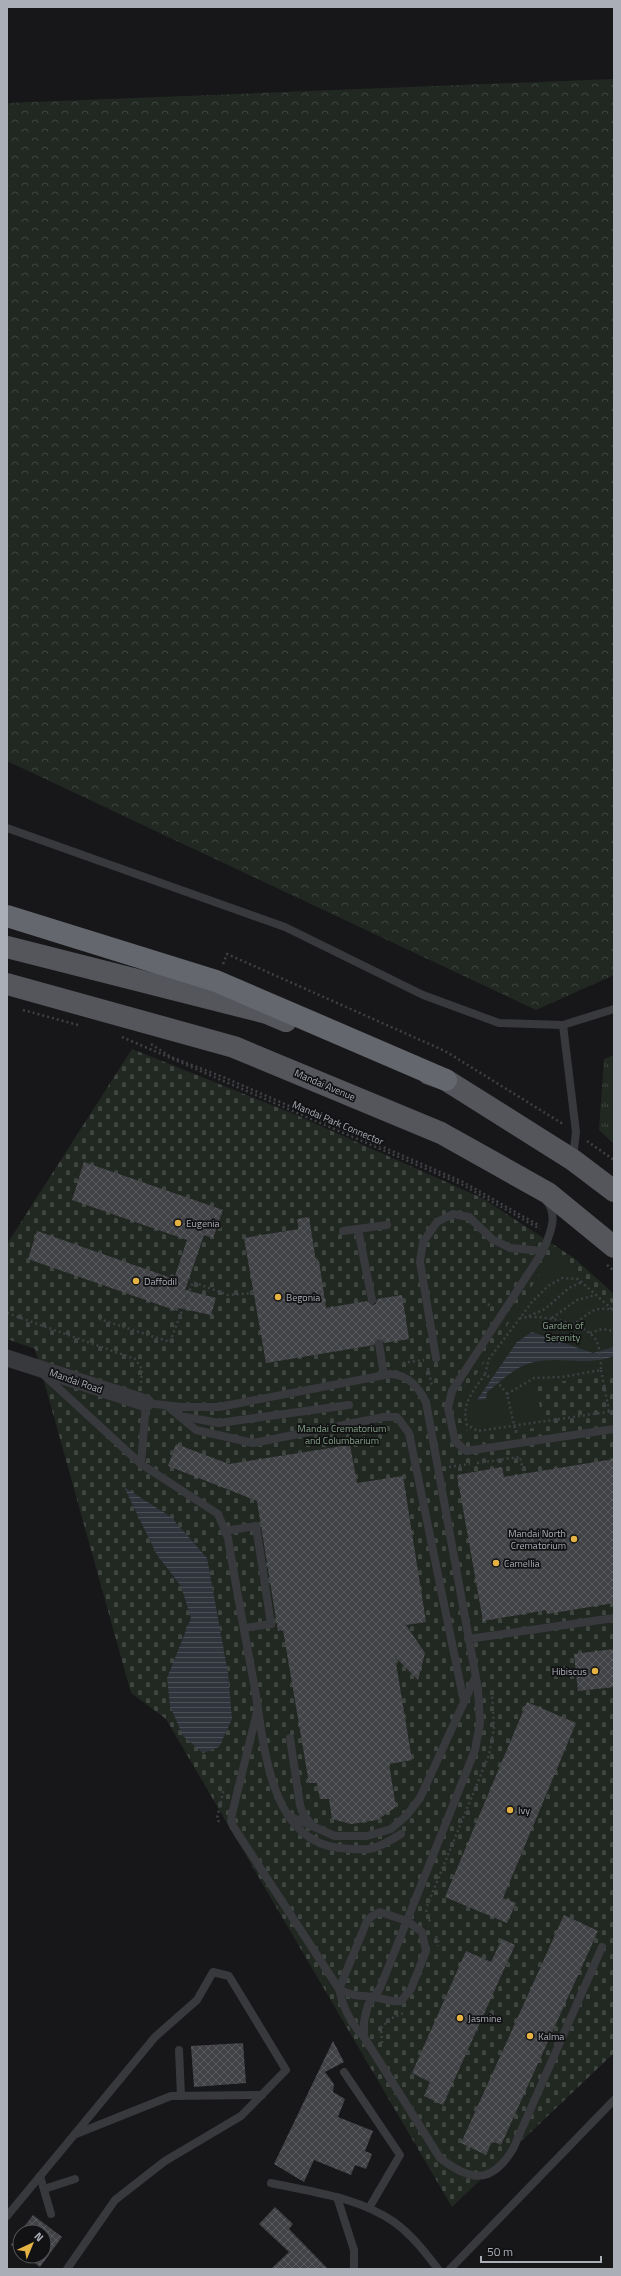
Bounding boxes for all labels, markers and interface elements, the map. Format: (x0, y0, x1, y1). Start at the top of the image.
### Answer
street label: Mandai Avenue (292, 1065, 358, 1105)
street label: Mandai Park Connector (290, 1097, 386, 1149)
place label: Eugenia (186, 1216, 220, 1231)
marker: Eugenia (173, 1218, 183, 1228)
place label: Daffodil (144, 1274, 177, 1289)
marker: Daffodil (131, 1276, 141, 1286)
place label: Begonia (286, 1290, 320, 1305)
marker: Begonia (273, 1292, 283, 1302)
park label: Garden of Serenity (543, 1318, 584, 1345)
street label: Mandai Road (47, 1365, 105, 1397)
park label: Mandai Crematorium and Columbarium (298, 1421, 386, 1448)
place label: Mandai North Crematorium (508, 1526, 566, 1553)
marker: Mandai North Crematorium (569, 1534, 579, 1544)
place label: Camellia (504, 1556, 540, 1571)
marker: Camellia (491, 1558, 501, 1568)
place label: Hibiscus (552, 1664, 587, 1679)
marker: Hibiscus (590, 1666, 600, 1676)
place label: Ivy (518, 1803, 530, 1818)
marker: Ivy (505, 1805, 515, 1815)
place label: Jasmine (468, 2011, 502, 2026)
marker: Jasmine (455, 2013, 465, 2023)
place label: Kalma (538, 2029, 564, 2044)
marker: Kalma (525, 2031, 535, 2041)
north arrow (12, 2224, 52, 2264)
text: N (31, 2228, 47, 2245)
scale bar (481, 2238, 601, 2264)
text: 50 m (487, 2242, 513, 2261)

